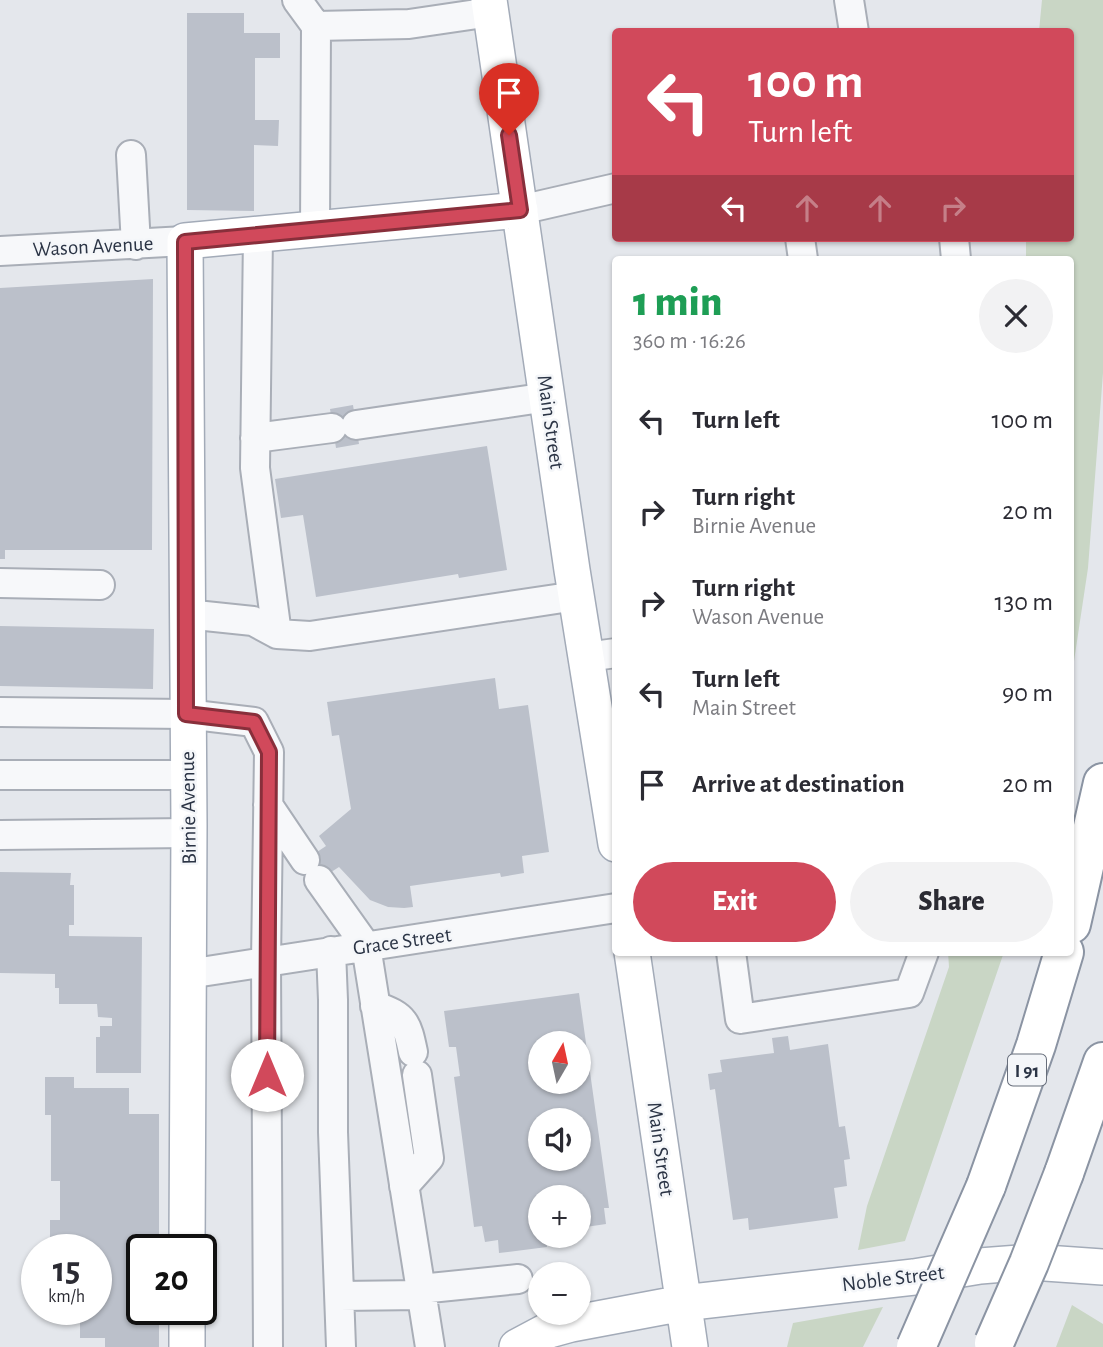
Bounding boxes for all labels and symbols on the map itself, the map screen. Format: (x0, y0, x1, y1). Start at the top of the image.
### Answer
pin (479, 63, 539, 135)
street label: Wason Avenue (32, 233, 154, 260)
street label: Main Street (534, 374, 568, 471)
street label: Birnie Avenue (177, 751, 200, 865)
street label: Grace Street (352, 924, 453, 959)
north arrow (528, 1031, 592, 1094)
position arrow (230, 1038, 304, 1112)
road number: I 91 (1008, 1054, 1046, 1086)
street label: Main Street (644, 1101, 678, 1198)
speed limit sign: 20 (126, 1234, 217, 1325)
street label: Noble Street (841, 1262, 946, 1295)

